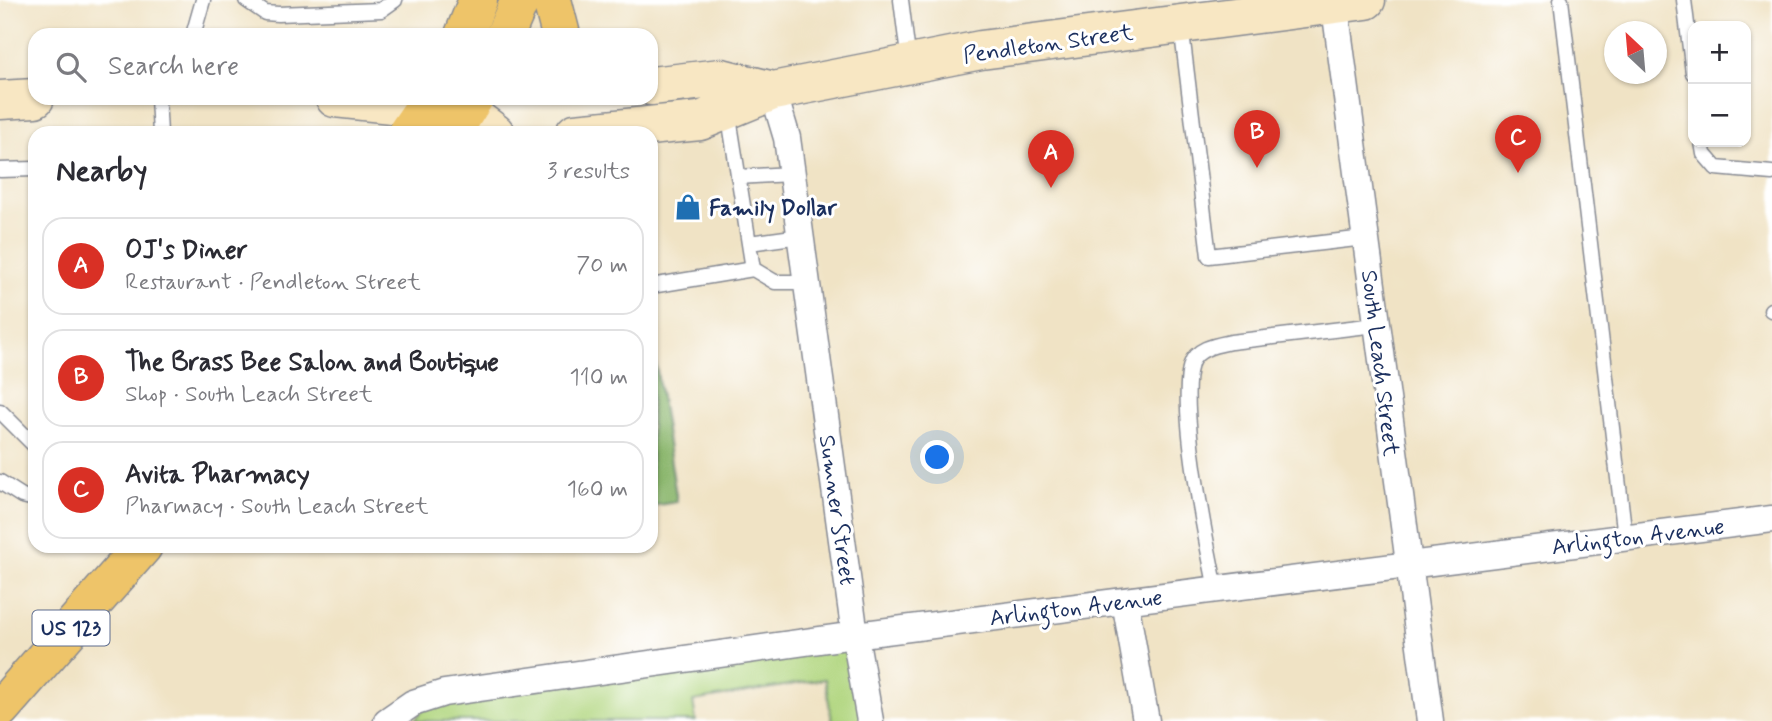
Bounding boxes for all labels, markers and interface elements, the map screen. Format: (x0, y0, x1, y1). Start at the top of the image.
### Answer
street label: Pendleton Street (961, 18, 1136, 72)
north arrow (1604, 21, 1667, 84)
map controls (1688, 21, 1751, 147)
button: + (1688, 21, 1751, 84)
search box (28, 28, 658, 105)
icon: search (52, 48, 90, 86)
text: Search here (108, 50, 239, 84)
button: − (1688, 84, 1751, 147)
pin: B (1234, 110, 1280, 168)
pin: C (1495, 115, 1541, 173)
pin: A (1028, 130, 1074, 188)
text: Nearby (56, 152, 147, 191)
text: 3 results (547, 157, 630, 187)
shop icon: Family Dollar (673, 192, 703, 222)
place label: Family Dollar (709, 194, 838, 224)
text: OJ's Diner (125, 234, 248, 268)
text: A (73, 251, 89, 281)
text: 70 m (576, 251, 628, 281)
text: Restaurant · Pendleton Street (125, 268, 421, 298)
street label: South Leach Street (1353, 268, 1405, 459)
text: The Brass Bee Salon and Boutique (125, 346, 499, 380)
text: B (74, 363, 88, 393)
text: 110 m (569, 363, 628, 393)
text: Shop · South Leach Street (125, 380, 372, 410)
street label: Sumner Street (811, 433, 861, 587)
your location (920, 440, 954, 474)
text: Avita Pharmacy (125, 458, 310, 492)
text: C (73, 475, 89, 505)
text: 160 m (567, 475, 628, 505)
text: Pharmacy · South Leach Street (125, 492, 429, 522)
street label: Arlington Avenue (1550, 512, 1727, 565)
street label: Arlington Avenue (988, 583, 1165, 636)
road number: US 123 (32, 610, 110, 646)

